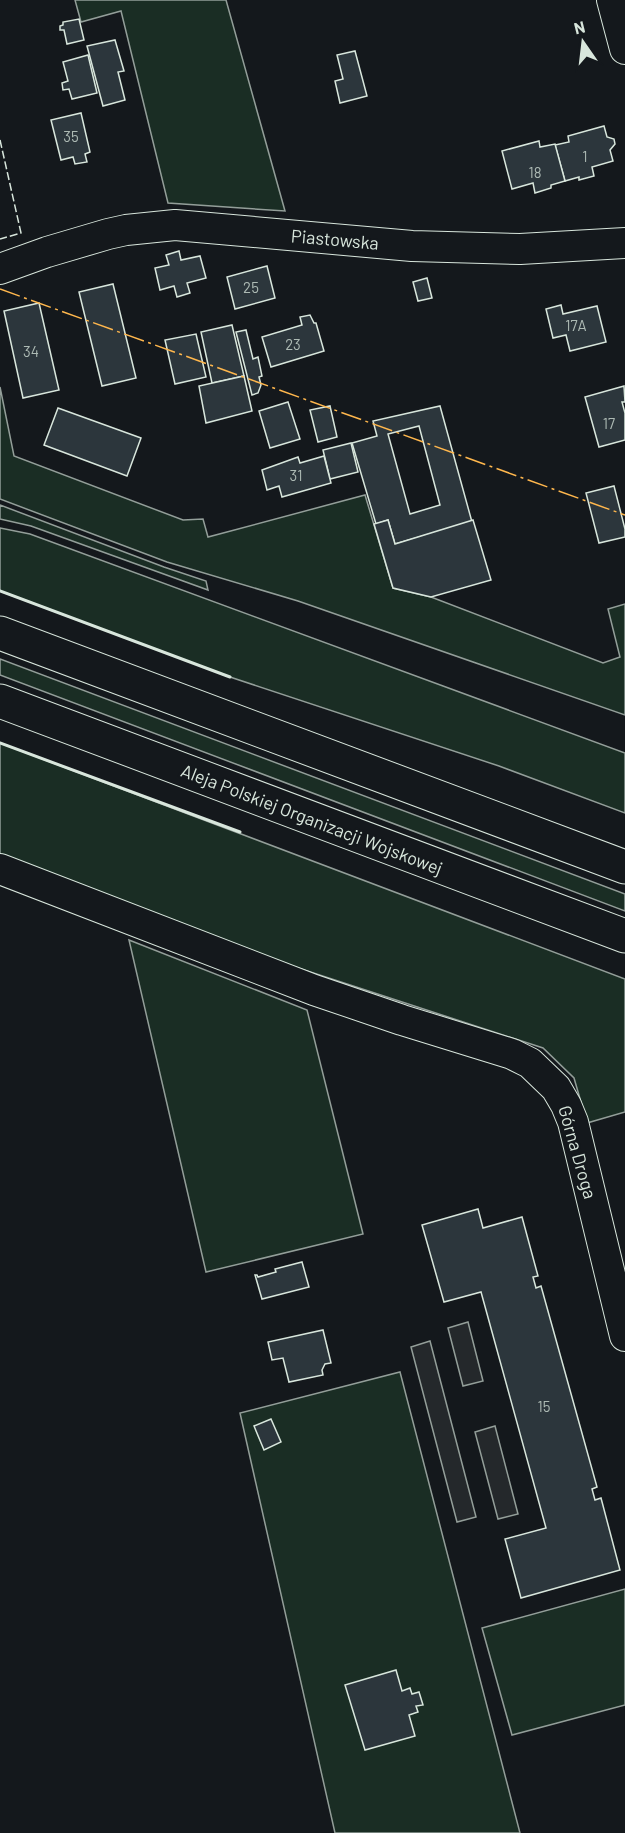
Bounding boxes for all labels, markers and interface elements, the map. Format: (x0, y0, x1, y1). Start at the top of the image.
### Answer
north arrow (553, 12, 613, 72)
text: N (572, 16, 587, 37)
house number: 35 (63, 127, 79, 145)
house number: 1 (582, 147, 588, 165)
house number: 18 (528, 163, 542, 181)
street label: Piastowska (290, 224, 380, 254)
house number: 25 (243, 278, 259, 296)
house number: 17A (565, 316, 587, 334)
house number: 23 (285, 335, 301, 353)
house number: 34 (23, 342, 39, 360)
house number: 17 (603, 414, 615, 432)
house number: 31 (290, 466, 302, 484)
street label: Aleja Polskiej Organizacji Wojskowej (178, 759, 446, 879)
street label: Górna Droga (554, 1103, 602, 1201)
house number: 15 (538, 1397, 550, 1415)

